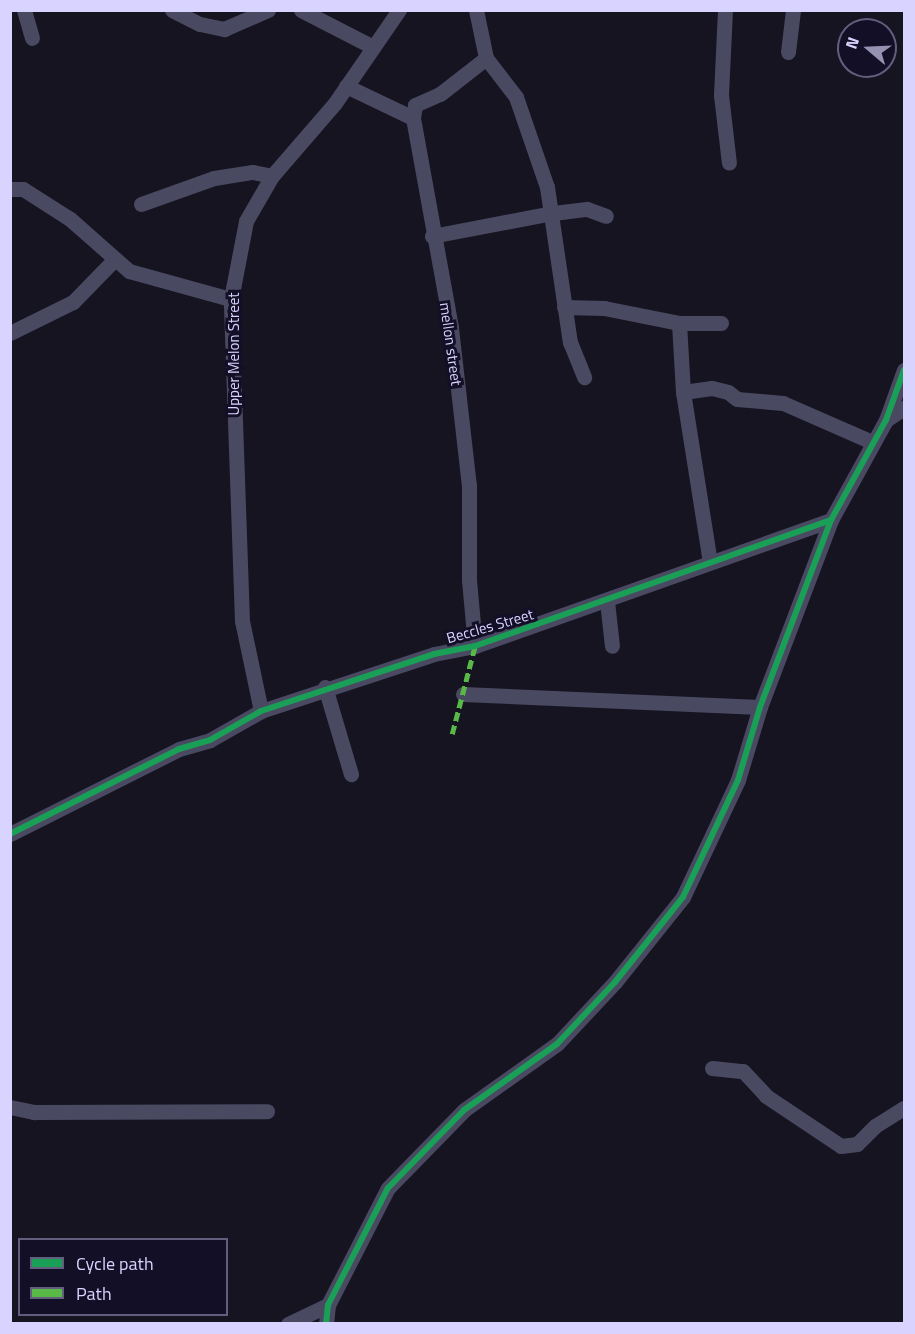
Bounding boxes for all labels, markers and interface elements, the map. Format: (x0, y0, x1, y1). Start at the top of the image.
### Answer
north arrow (837, 18, 897, 78)
text: N (839, 34, 865, 52)
street label: Upper Melon Street (225, 292, 243, 416)
street label: mellon street (436, 301, 466, 387)
street label: Beccles Street (444, 605, 536, 647)
legend (18, 1238, 228, 1316)
text: Cycle path (76, 1250, 154, 1277)
text: Path (76, 1280, 112, 1307)

